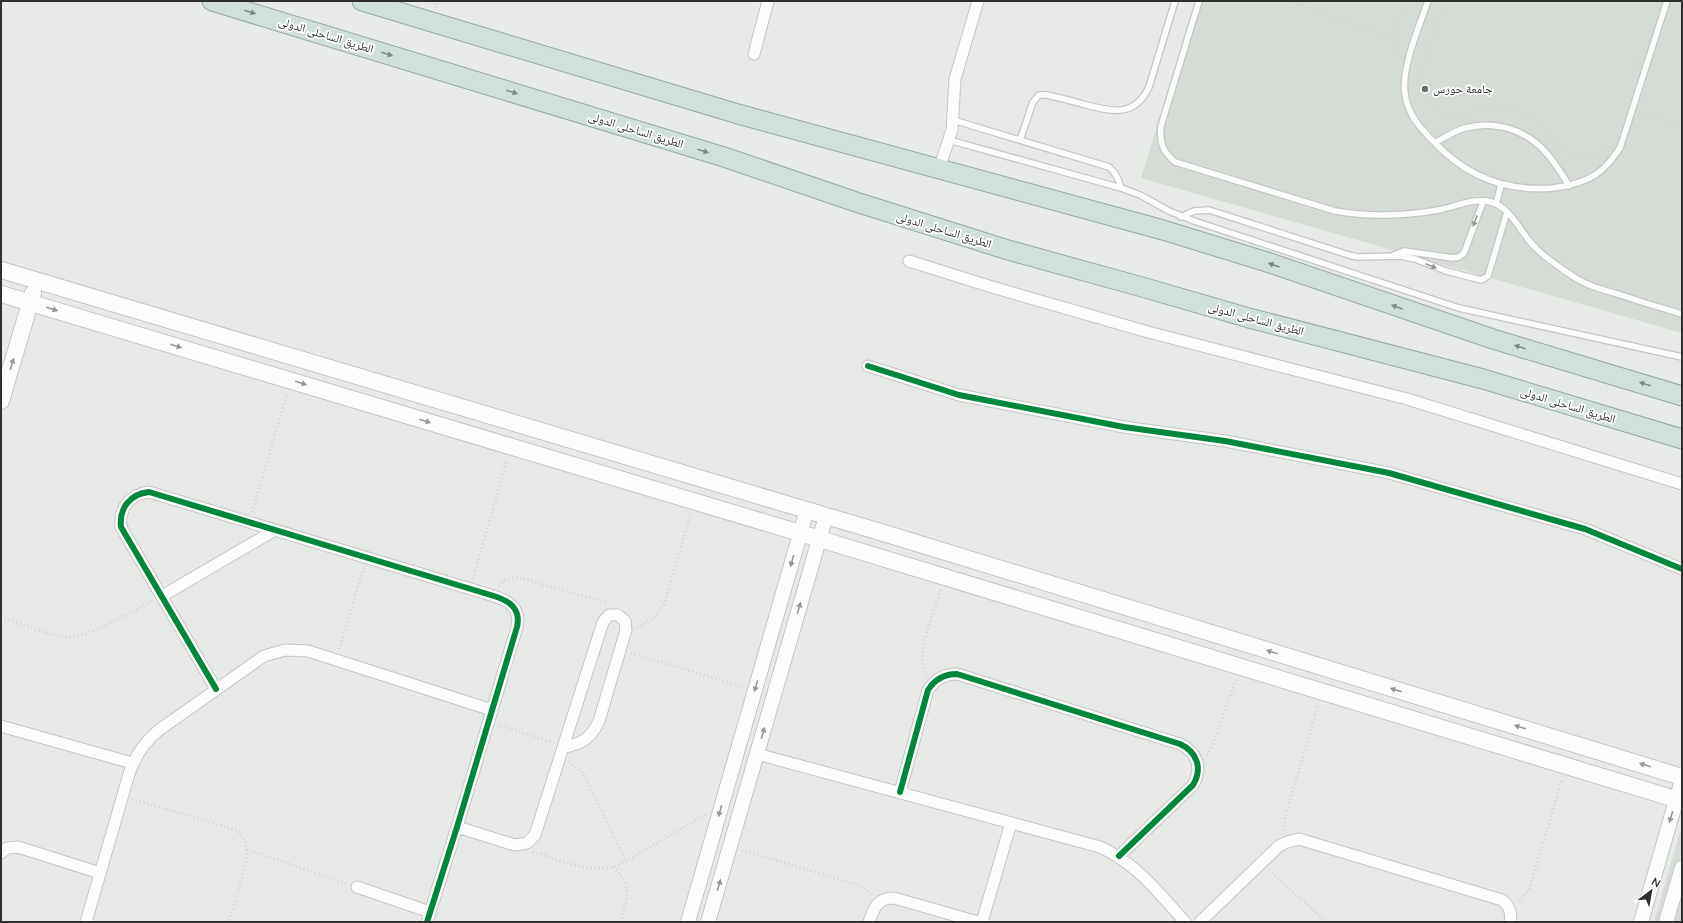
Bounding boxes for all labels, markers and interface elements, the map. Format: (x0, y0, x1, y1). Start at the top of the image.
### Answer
one-way arrow (244, 9, 256, 15)
street label: الطريق الساحلى الدولى (277, 13, 376, 57)
one-way arrow (382, 51, 394, 57)
place label: جامعة حورس (1433, 81, 1493, 97)
marker: جامعة حورس (1420, 84, 1430, 94)
one-way arrow (506, 89, 518, 95)
street label: الطريق الساحلى الدولى (587, 108, 686, 152)
one-way arrow (697, 148, 709, 154)
street label: الطريق الساحلى الدولى (895, 208, 994, 252)
one-way arrow (1472, 216, 1478, 228)
one-way arrow (1267, 261, 1279, 267)
one-way arrow (1425, 263, 1437, 269)
street label: الطريق الساحلى الدولى (1206, 299, 1306, 340)
one-way arrow (1390, 303, 1402, 309)
one-way arrow (46, 306, 58, 312)
one-way arrow (171, 343, 183, 349)
one-way arrow (1514, 344, 1526, 350)
one-way arrow (9, 357, 15, 369)
one-way arrow (295, 380, 307, 386)
one-way arrow (1638, 381, 1650, 387)
street label: الطريق الساحلى الدولى (1519, 383, 1618, 427)
one-way arrow (420, 418, 432, 424)
one-way arrow (789, 555, 795, 567)
one-way arrow (796, 602, 802, 614)
one-way arrow (1265, 649, 1277, 655)
one-way arrow (753, 680, 759, 692)
one-way arrow (1390, 687, 1402, 693)
one-way arrow (1514, 724, 1526, 730)
one-way arrow (760, 726, 766, 738)
one-way arrow (1639, 762, 1651, 768)
one-way arrow (717, 805, 723, 817)
one-way arrow (1668, 811, 1674, 823)
north arrow (1631, 871, 1671, 911)
text: N (1649, 874, 1663, 891)
one-way arrow (716, 878, 722, 890)

